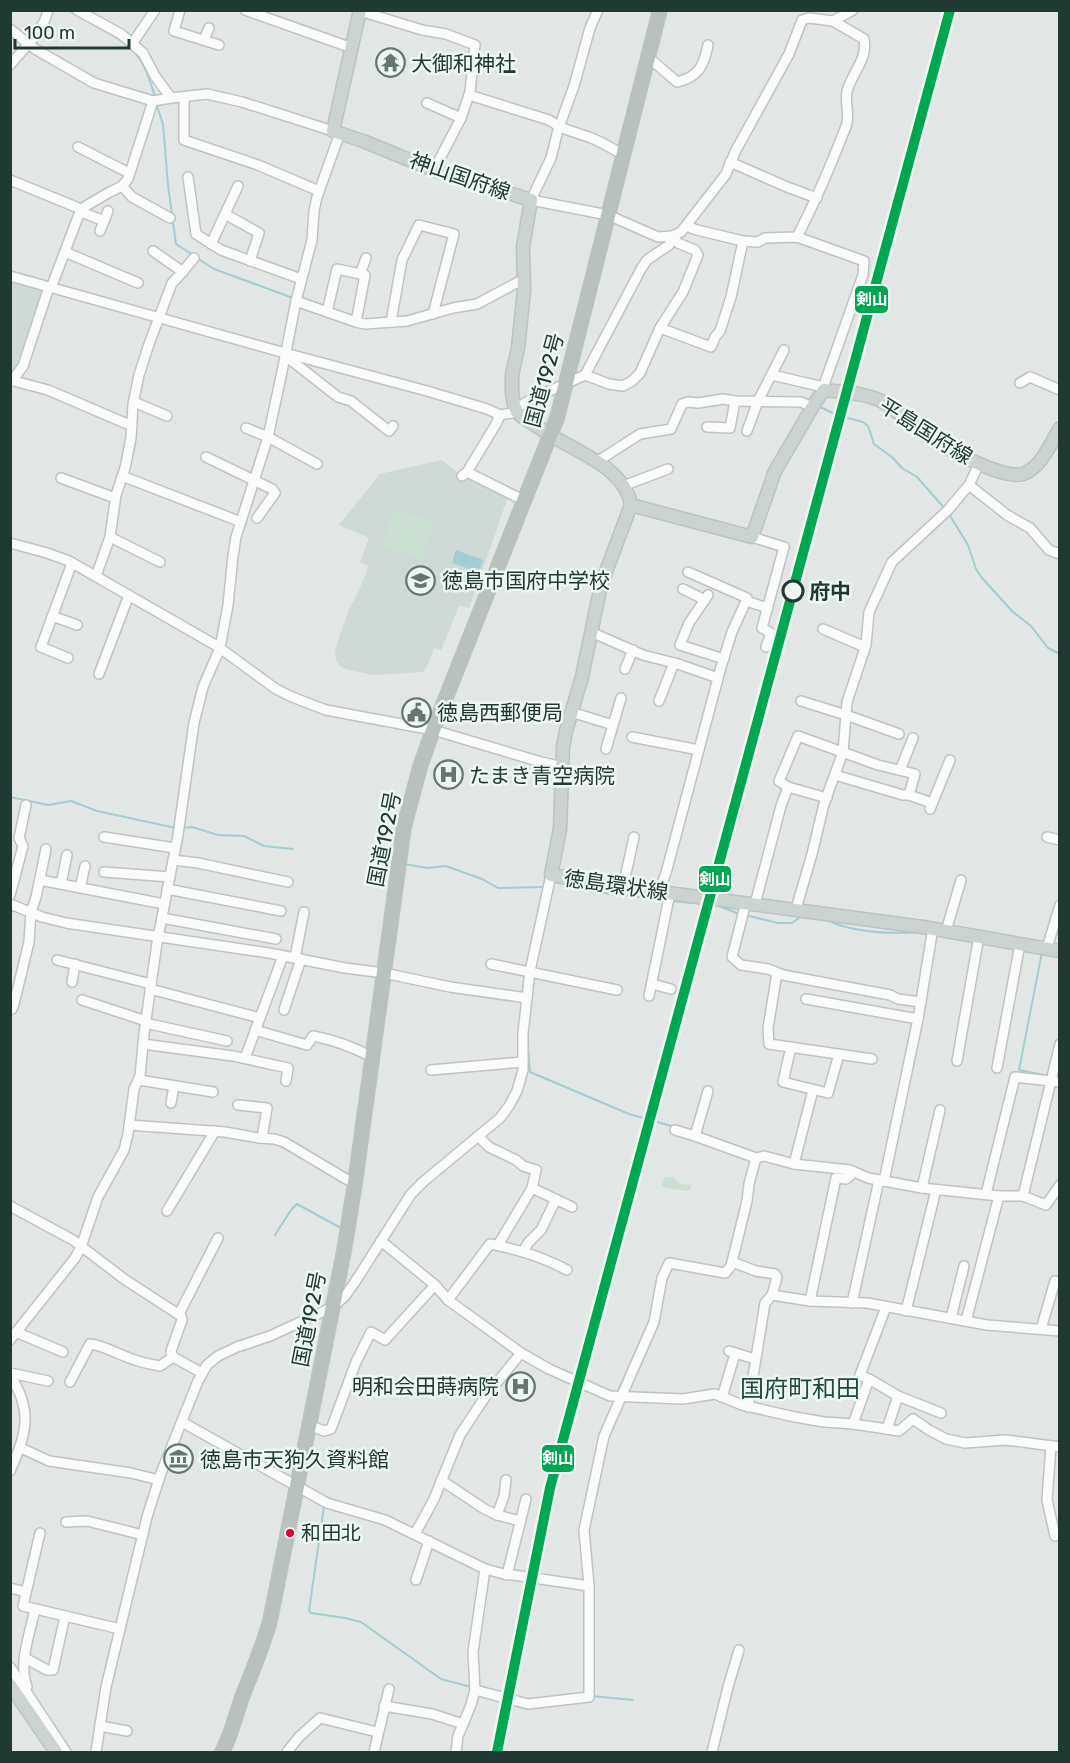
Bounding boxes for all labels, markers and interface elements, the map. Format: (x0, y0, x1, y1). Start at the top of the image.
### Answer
scale bar (15, 12, 129, 50)
text: 100 m (24, 22, 75, 44)
temple icon: 大御和神社 (374, 47, 406, 79)
place label: 大御和神社 (411, 51, 516, 76)
street label: 神山国府線 (406, 147, 514, 205)
line badge: 剣山 (854, 285, 889, 314)
text: 剣山 (856, 290, 888, 309)
street label: 国道192号 (519, 330, 569, 430)
street label: 平島国府線 (875, 393, 977, 469)
school or university icon: 徳島市国府中学校 (405, 564, 437, 596)
place label: 徳島市国府中学校 (442, 568, 610, 593)
place label: 府中 (809, 579, 851, 604)
marker: 府中 (782, 580, 804, 602)
public building icon: 徳島西郵便局 (400, 696, 432, 728)
place label: 徳島西郵便局 (437, 700, 563, 725)
hospital icon: たまき青空病院 (432, 759, 464, 791)
place label: たまき青空病院 (469, 763, 615, 788)
street label: 国道192号 (362, 789, 406, 889)
street label: 徳島環状線 (562, 865, 670, 905)
line badge: 剣山 (698, 865, 732, 893)
text: 剣山 (699, 870, 731, 889)
street label: 国道192号 (287, 1269, 331, 1369)
hospital icon: 明和会田蒔病院 (504, 1370, 536, 1402)
place label: 明和会田蒔病院 (352, 1374, 499, 1399)
district label: 国府町和田 (740, 1375, 860, 1403)
museum icon: 徳島市天狗久資料館 (163, 1443, 195, 1475)
line badge: 剣山 (541, 1444, 575, 1473)
place label: 徳島市天狗久資料館 (200, 1447, 389, 1472)
text: 剣山 (542, 1449, 574, 1468)
place label: 和田北 (301, 1521, 361, 1545)
marker: 和田北 (284, 1527, 296, 1539)

